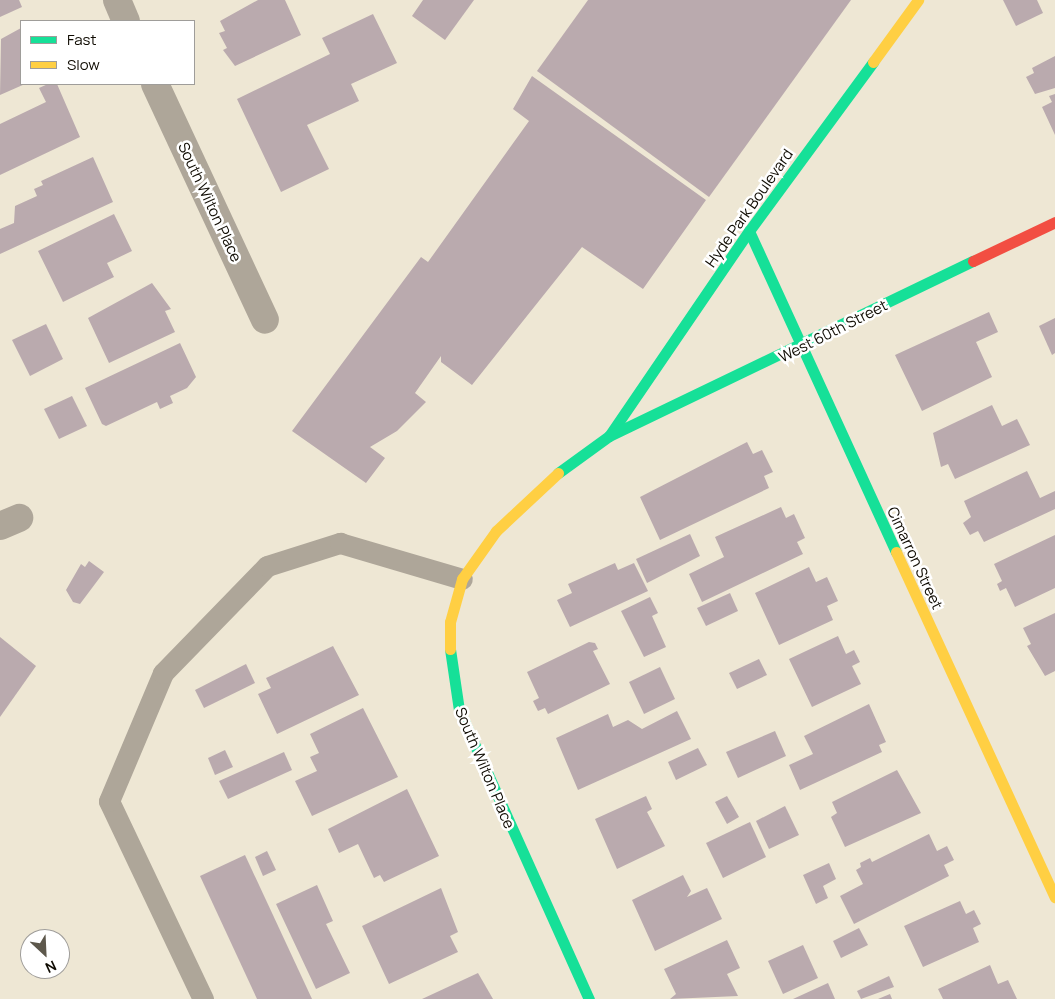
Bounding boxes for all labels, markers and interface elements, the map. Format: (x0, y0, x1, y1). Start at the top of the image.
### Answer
legend (20, 20, 195, 85)
text: Fast (67, 29, 96, 50)
text: Slow (67, 54, 100, 75)
street label: South Wilton Place (174, 139, 246, 265)
street label: Hyde Park Boulevard (701, 145, 797, 271)
street label: West 60th Street (776, 296, 890, 366)
street label: Cimarron Street (883, 504, 947, 612)
street label: South Wilton Place (451, 705, 519, 831)
north arrow (20, 929, 70, 979)
text: N (43, 956, 60, 978)

